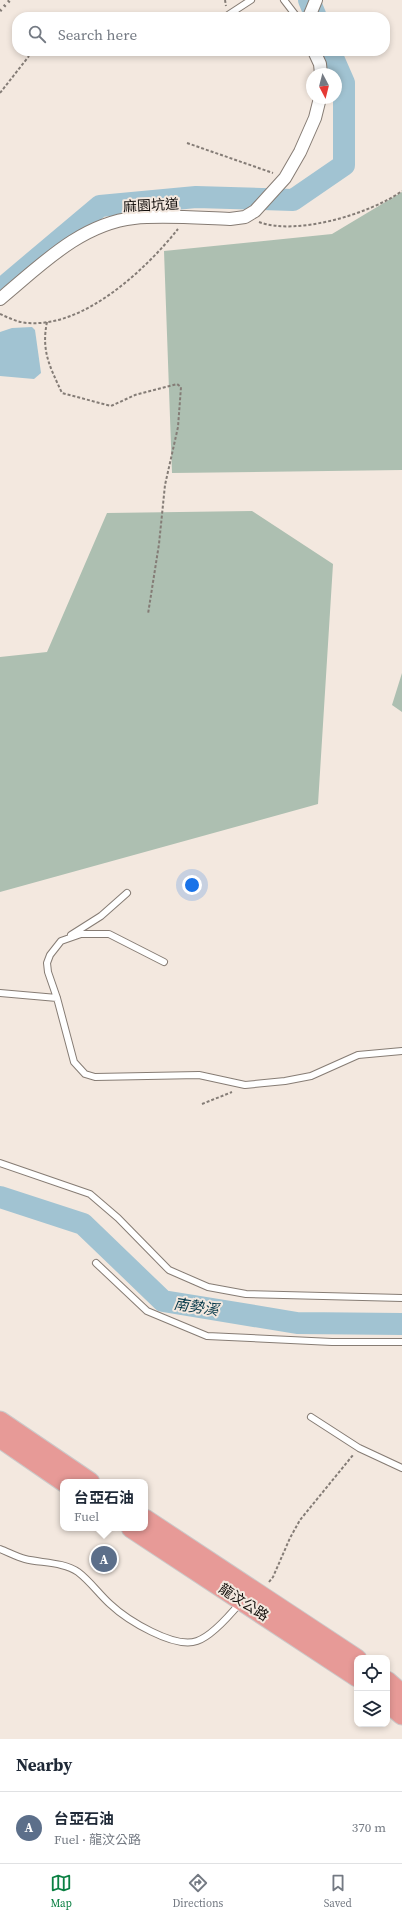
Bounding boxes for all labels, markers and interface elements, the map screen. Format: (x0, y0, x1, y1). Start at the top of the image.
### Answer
search box (12, 12, 390, 56)
icon: search (26, 23, 48, 45)
text: Search here (58, 24, 137, 45)
north arrow (306, 68, 342, 104)
street label: 麻園坑道 (123, 194, 179, 216)
your location (182, 875, 202, 895)
water label: 南勢溪 (172, 1293, 222, 1321)
popup (60, 1479, 148, 1531)
text: 台亞石油 (74, 1487, 134, 1508)
text: Fuel (74, 1508, 99, 1525)
pin: A (91, 1544, 117, 1574)
street label: 龍汶公路 (215, 1578, 273, 1626)
map controls (354, 1655, 390, 1727)
button: locate (354, 1655, 390, 1691)
button: layers (354, 1691, 390, 1727)
text: Nearby (16, 1753, 72, 1777)
text: 台亞石油 (54, 1808, 114, 1829)
text: A (25, 1819, 33, 1836)
text: 370 m (352, 1819, 386, 1836)
text: Fuel · 龍汶公路 (54, 1831, 141, 1848)
tab: Map (50, 1872, 72, 1911)
tab: Directions (172, 1872, 223, 1911)
tab: Saved (324, 1872, 352, 1911)

